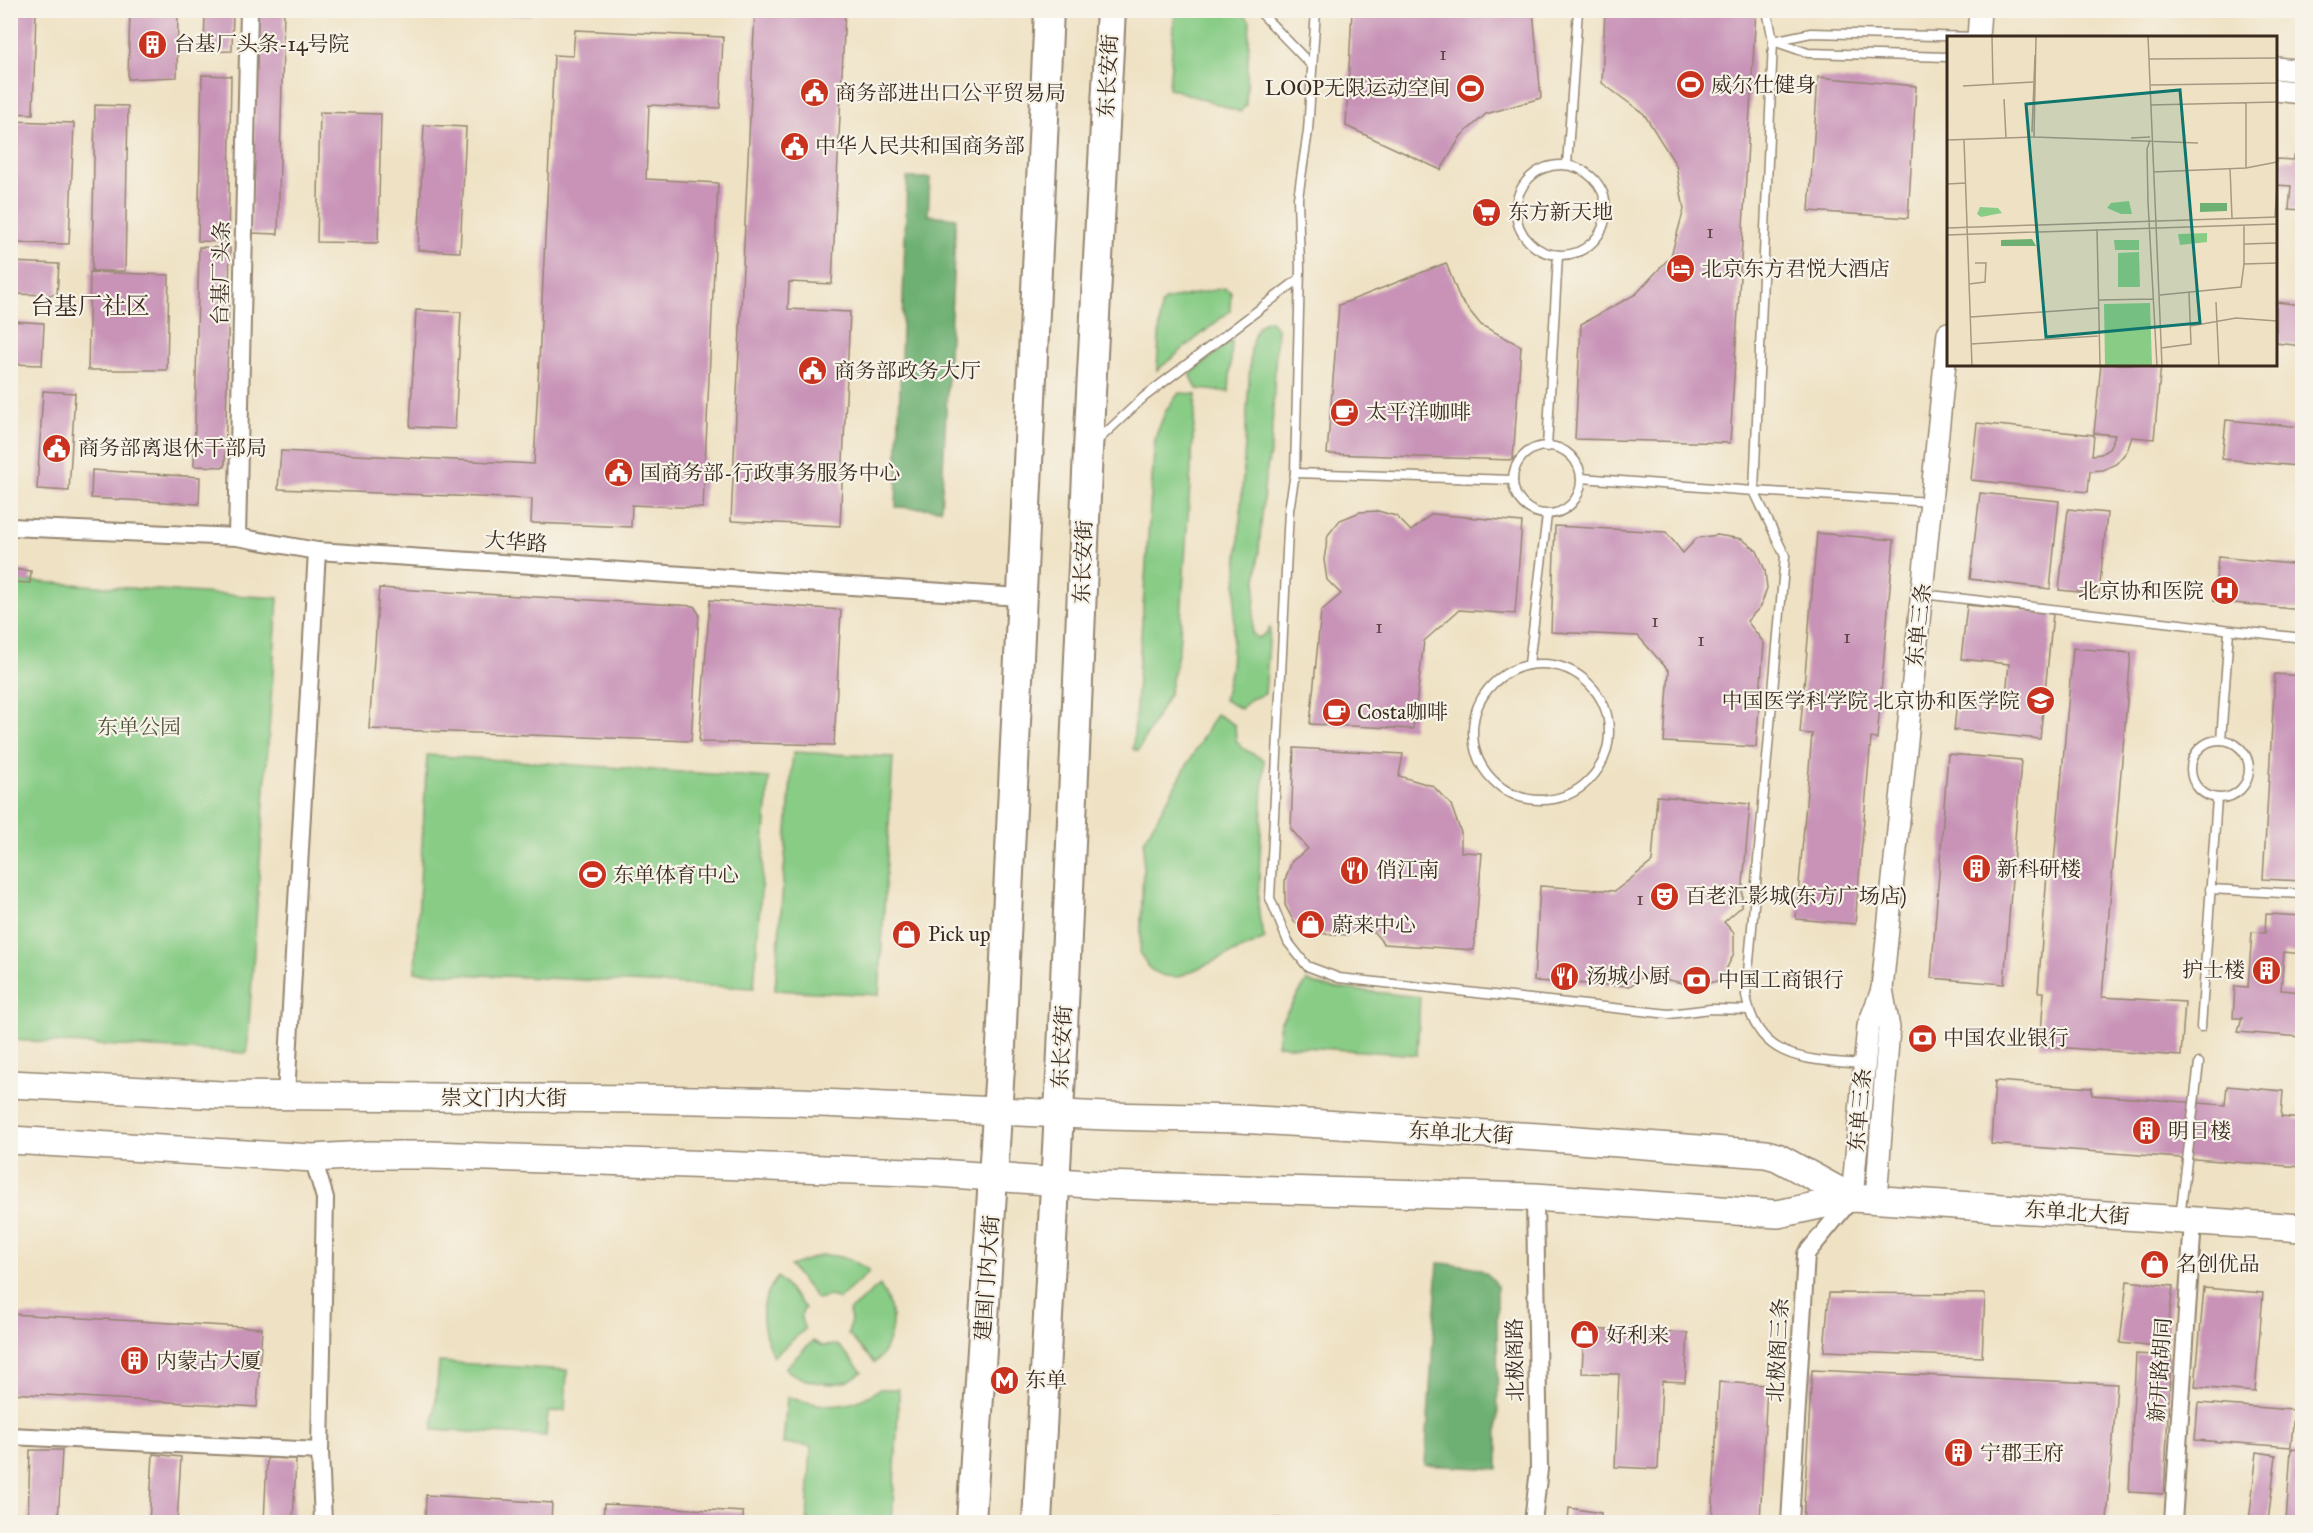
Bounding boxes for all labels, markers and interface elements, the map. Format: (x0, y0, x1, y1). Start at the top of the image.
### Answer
building icon: 台基厂头条-14号院 (137, 28, 169, 60)
place label: 台基厂头条-14号院 (174, 31, 350, 57)
street label: 东长安街 (1093, 33, 1123, 119)
inset map (1947, 36, 2277, 366)
house number: 1 (1439, 43, 1447, 65)
sports icon: 威尔仕健身 (1674, 69, 1706, 101)
sports icon: LOOP无限运动空间 (1455, 72, 1487, 104)
place label: 威尔仕健身 (1711, 72, 1816, 98)
place label: LOOP无限运动空间 (1265, 75, 1450, 101)
public building icon: 商务部进出口公平贸易局 (798, 77, 830, 109)
place label: 商务部进出口公平贸易局 (835, 80, 1066, 106)
public building icon: 中华人民共和国商务部 (778, 130, 810, 162)
place label: 中华人民共和国商务部 (815, 133, 1025, 159)
supermarket icon: 东方新天地 (1471, 196, 1503, 228)
place label: 东方新天地 (1508, 199, 1613, 225)
street label: 台基厂头条 (207, 220, 235, 326)
house number: 1 (1706, 221, 1714, 243)
hotel icon: 北京东方君悦大酒店 (1664, 253, 1696, 285)
place label: 北京东方君悦大酒店 (1701, 256, 1890, 282)
district label: 台基厂社区 (30, 291, 150, 321)
public building icon: 商务部政务大厅 (797, 355, 829, 387)
place label: 商务部政务大厅 (834, 358, 981, 384)
cafe icon: 太平洋咖啡 (1329, 396, 1361, 428)
place label: 太平洋咖啡 (1366, 399, 1471, 425)
public building icon: 商务部离退休干部局 (41, 432, 73, 464)
place label: 商务部离退休干部局 (78, 435, 267, 461)
public building icon: 国商务部-行政事务服务中心 (603, 457, 635, 489)
place label: 国商务部-行政事务服务中心 (640, 460, 901, 486)
street label: 东长安街 (1069, 520, 1097, 604)
street label: 大华路 (484, 527, 548, 557)
hospital icon: 北京协和医院 (2209, 575, 2241, 607)
place label: 北京协和医院 (2078, 578, 2204, 604)
street label: 东单三条 (1902, 582, 1936, 668)
house number: 1 (1651, 610, 1659, 632)
house number: 1 (1375, 616, 1383, 638)
house number: 1 (1843, 626, 1851, 648)
house number: 1 (1697, 629, 1705, 651)
school or university icon: 中国医学科学院 北京协和医学院 (2025, 685, 2057, 717)
place label: 中国医学科学院 北京协和医学院 (1721, 688, 2020, 714)
cafe icon: Costa咖啡 (1320, 696, 1352, 728)
place label: Costa咖啡 (1357, 699, 1448, 725)
park label: 东单公园 (97, 714, 181, 740)
building icon: 新科研楼 (1960, 853, 1992, 885)
restaurant icon: 俏江南 (1339, 854, 1371, 886)
place label: 新科研楼 (1997, 856, 2081, 882)
place label: 俏江南 (1376, 857, 1439, 883)
sports icon: 东单体育中心 (576, 859, 608, 891)
place label: 东单体育中心 (613, 862, 739, 888)
theatre icon: 百老汇影城(东方广场店) (1648, 880, 1680, 912)
place label: 百老汇影城(东方广场店) (1685, 883, 1907, 909)
house number: 1 (1636, 888, 1644, 910)
shop icon: 蔚来中心 (1295, 909, 1327, 941)
place label: 蔚来中心 (1332, 912, 1416, 938)
shop icon: Pick up (891, 918, 923, 950)
place label: Pick up (928, 921, 991, 947)
building icon: 护士楼 (2250, 954, 2282, 986)
place label: 护士楼 (2182, 957, 2245, 983)
restaurant icon: 汤城小厨 (1549, 960, 1581, 992)
place label: 汤城小厨 (1586, 963, 1670, 989)
bank icon: 中国工商银行 (1681, 964, 1713, 996)
place label: 中国工商银行 (1718, 967, 1844, 993)
street label: 东长安街 (1047, 1004, 1077, 1090)
bank icon: 中国农业银行 (1906, 1022, 1938, 1054)
place label: 中国农业银行 (1943, 1025, 2069, 1051)
street label: 东单三条 (1843, 1067, 1877, 1153)
street label: 崇文门内大街 (441, 1085, 567, 1111)
building icon: 明日楼 (2131, 1115, 2163, 1147)
street label: 东单北大街 (1408, 1117, 1514, 1149)
place label: 明日楼 (2168, 1118, 2231, 1144)
street label: 东单北大街 (2024, 1196, 2130, 1230)
street label: 建国门内大街 (970, 1214, 1004, 1342)
shop icon: 名创优品 (2139, 1248, 2171, 1280)
place label: 名创优品 (2176, 1251, 2260, 1277)
street label: 北极阁三条 (1762, 1297, 1794, 1403)
street label: 新开路胡同 (2143, 1317, 2177, 1423)
street label: 北极阁路 (1501, 1318, 1529, 1402)
shop icon: 好利来 (1569, 1319, 1601, 1351)
place label: 好利来 (1606, 1322, 1669, 1348)
building icon: 内蒙古大厦 (119, 1345, 151, 1377)
place label: 内蒙古大厦 (156, 1348, 261, 1374)
metro station icon: 东单 (988, 1364, 1020, 1396)
place label: 东单 (1025, 1367, 1067, 1393)
building icon: 宁郡王府 (1943, 1437, 1975, 1469)
place label: 宁郡王府 (1980, 1440, 2064, 1466)

